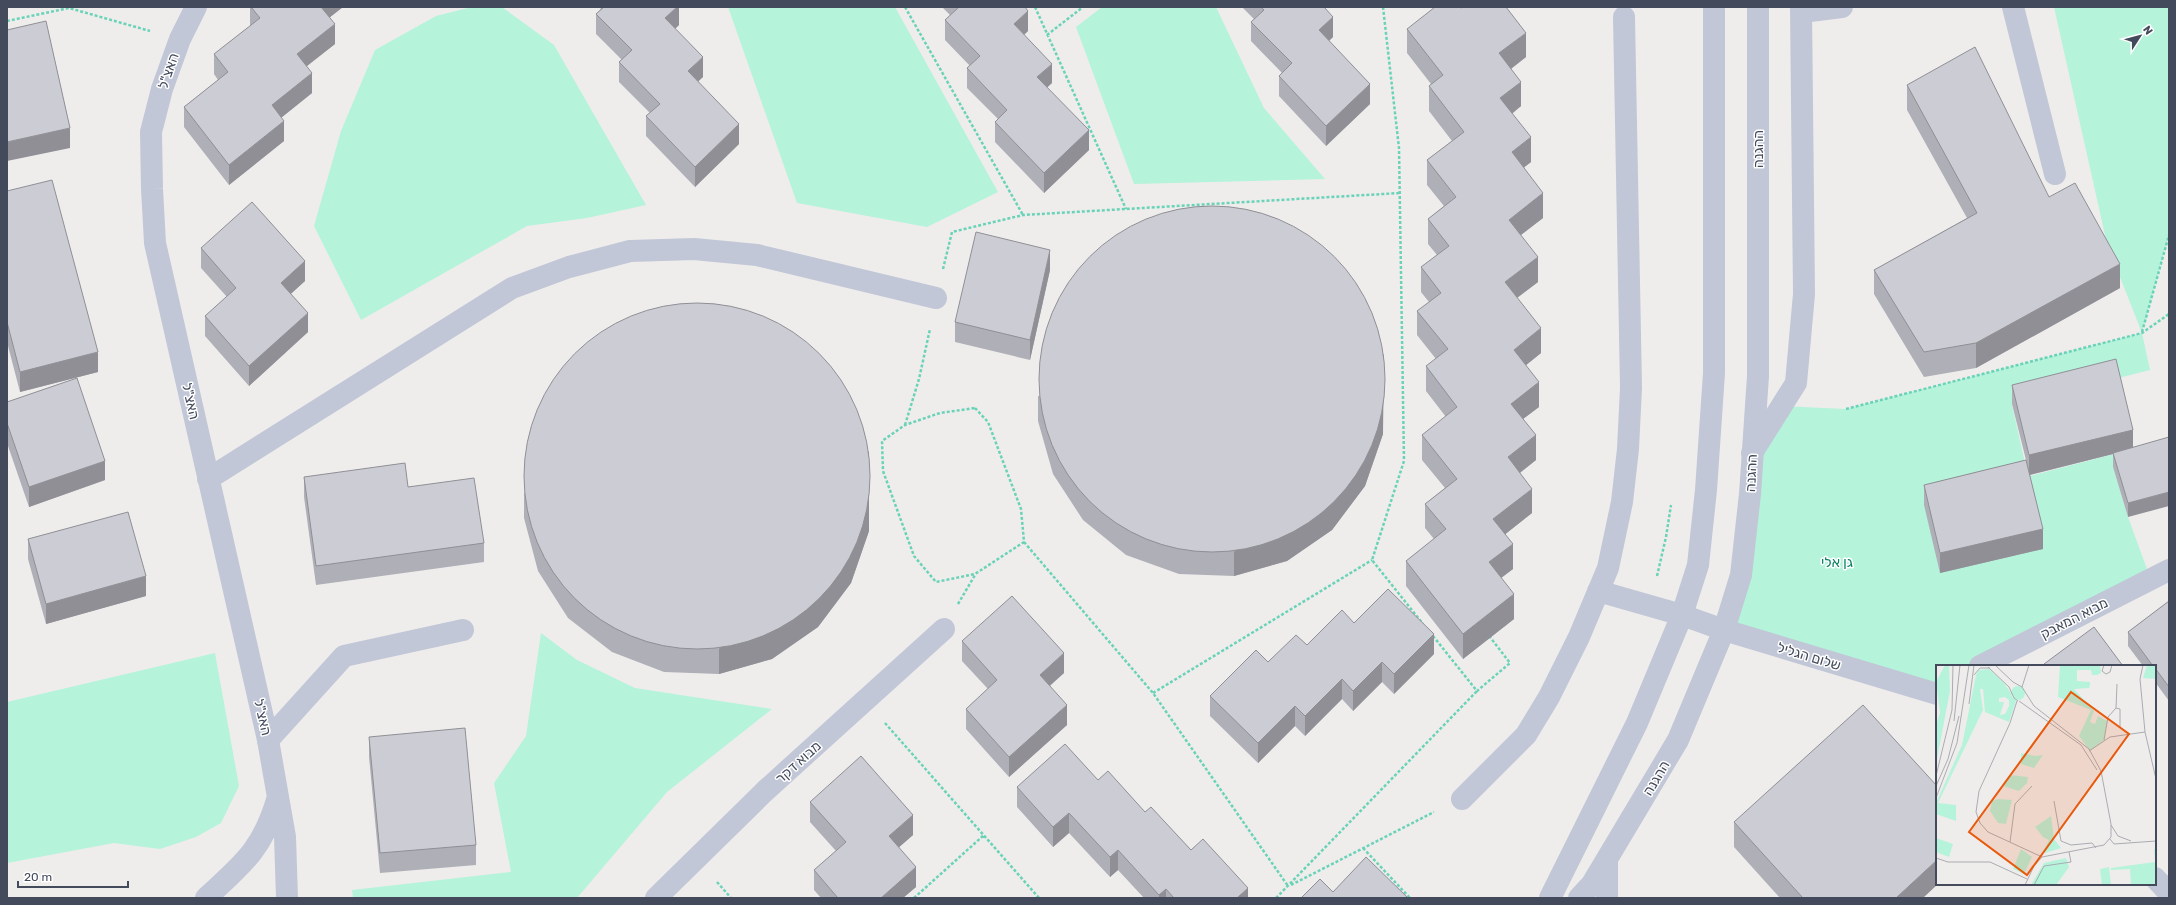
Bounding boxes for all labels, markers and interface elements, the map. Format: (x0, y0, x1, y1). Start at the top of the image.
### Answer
north arrow (2120, 16, 2160, 56)
text: N (2140, 23, 2155, 38)
street label: האצ"ל (154, 51, 183, 91)
street label: ההגנה (1750, 130, 1767, 168)
street label: האצ"ל (178, 381, 203, 421)
street label: ההגנה (1742, 454, 1761, 492)
park label: גן אלי (1821, 554, 1853, 571)
street label: מבוא המאבק (2038, 594, 2111, 643)
street label: שלום הגליל (1775, 639, 1843, 674)
inset map (1936, 665, 2156, 885)
street label: האצ"ל (250, 697, 275, 737)
street label: מבוא דקר (772, 738, 825, 787)
street label: ההגנה (1639, 758, 1673, 799)
scale bar (18, 863, 128, 889)
text: 20 m (24, 870, 52, 884)

